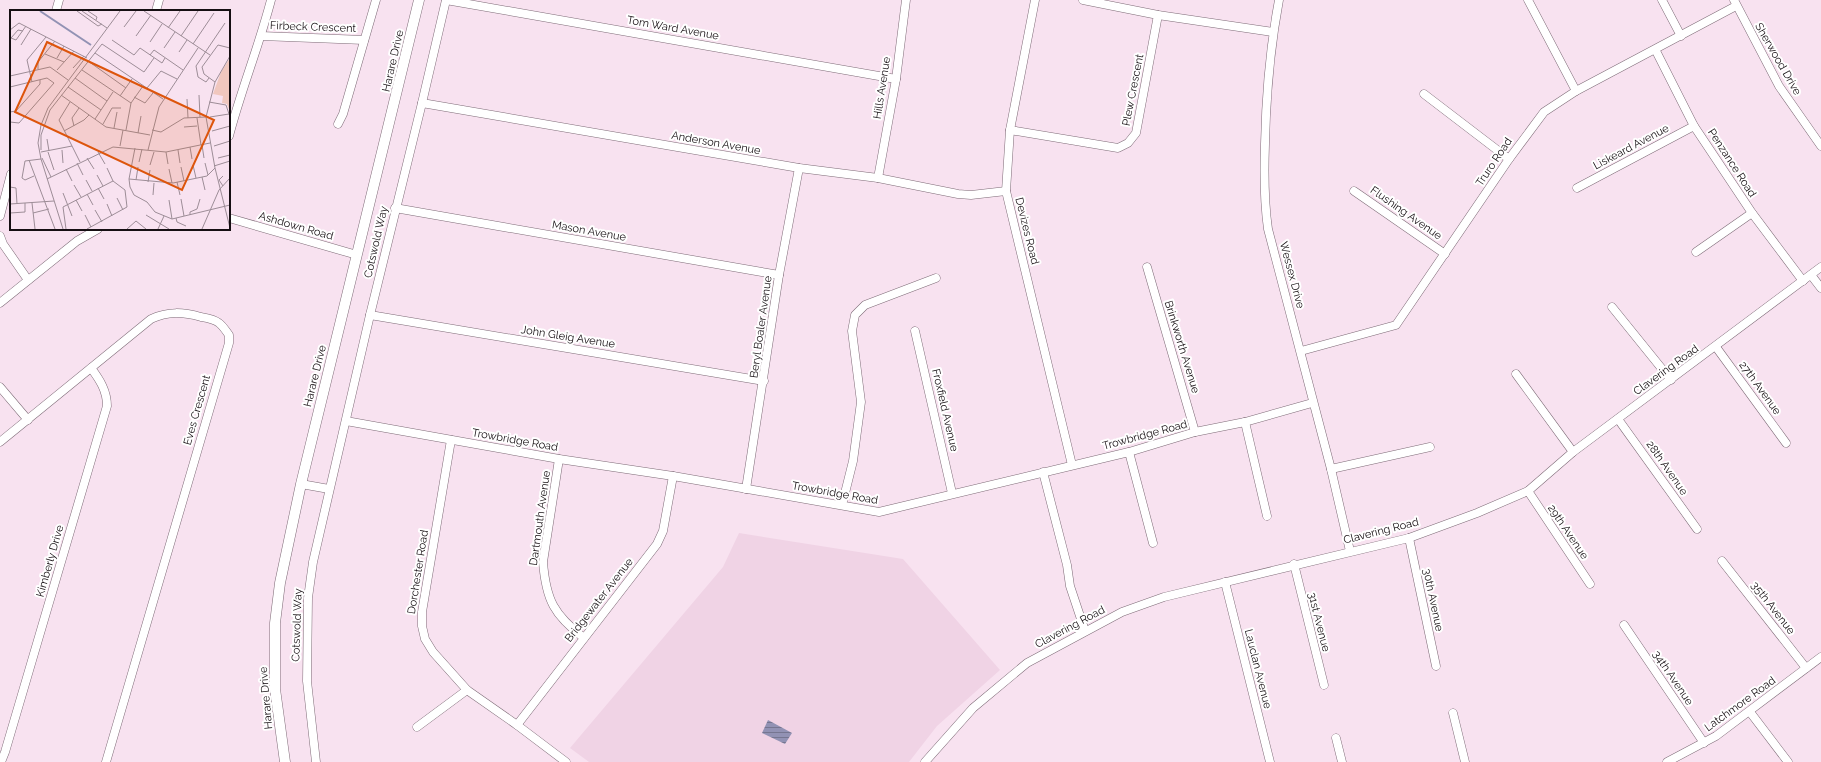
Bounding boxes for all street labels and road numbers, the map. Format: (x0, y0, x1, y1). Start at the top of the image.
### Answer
street label: Tom Ward Avenue (626, 14, 720, 43)
street label: Firbeck Crescent (270, 19, 357, 35)
street label: Sherwood Drive (1752, 21, 1804, 98)
street label: Harare Drive (380, 28, 407, 93)
street label: Plew Crescent (1120, 53, 1146, 127)
street label: Hills Avenue (871, 55, 893, 120)
street label: Liskeard Avenue (1591, 121, 1671, 172)
street label: Penzance Road (1705, 126, 1759, 200)
street label: Anderson Avenue (670, 129, 762, 157)
street label: Truro Road (1473, 135, 1515, 189)
street label: Flushing Avenue (1368, 183, 1445, 243)
street label: Devizes Road (1012, 196, 1042, 266)
street label: Cotswold Way (361, 205, 391, 279)
street label: Ashdown Road (257, 209, 335, 243)
street label: Mason Avenue (551, 218, 628, 244)
street label: Wessex Drive (1277, 240, 1307, 310)
street label: Beryl Boaler Avenue (747, 275, 775, 379)
street label: Brinkworth Avenue (1162, 299, 1202, 395)
street label: John Gleig Avenue (520, 323, 616, 351)
street label: Clavering Road (1631, 342, 1701, 398)
street label: Harare Drive (301, 343, 329, 408)
street label: 27th Avenue (1736, 359, 1784, 418)
street label: Froxfield Avenue (929, 367, 961, 453)
street label: Eves Crescent (181, 373, 213, 447)
street label: Trowbridge Road (1101, 417, 1189, 453)
street label: Trowbridge Road (471, 426, 559, 454)
street label: 28th Avenue (1643, 438, 1691, 498)
street label: Dartmouth Avenue (527, 469, 553, 566)
street label: Trowbridge Road (791, 479, 879, 507)
street label: 29th Avenue (1545, 502, 1591, 562)
street label: Clavering Road (1342, 515, 1420, 547)
street label: Kimberly Drive (34, 523, 67, 598)
street label: Dorchester Road (405, 529, 431, 615)
street label: Bridgewater Avenue (562, 555, 636, 645)
street label: 30th Avenue (1420, 567, 1446, 633)
street label: 35th Avenue (1748, 579, 1798, 637)
street label: Cotswold Way (289, 588, 305, 662)
street label: 31st Avenue (1305, 591, 1333, 654)
street label: Clavering Road (1033, 603, 1107, 651)
street label: Lauclan Avenue (1242, 628, 1274, 711)
street label: 34th Avenue (1650, 648, 1696, 708)
street label: Harare Drive (257, 665, 275, 730)
street label: Latchmore Road (1702, 674, 1778, 734)

